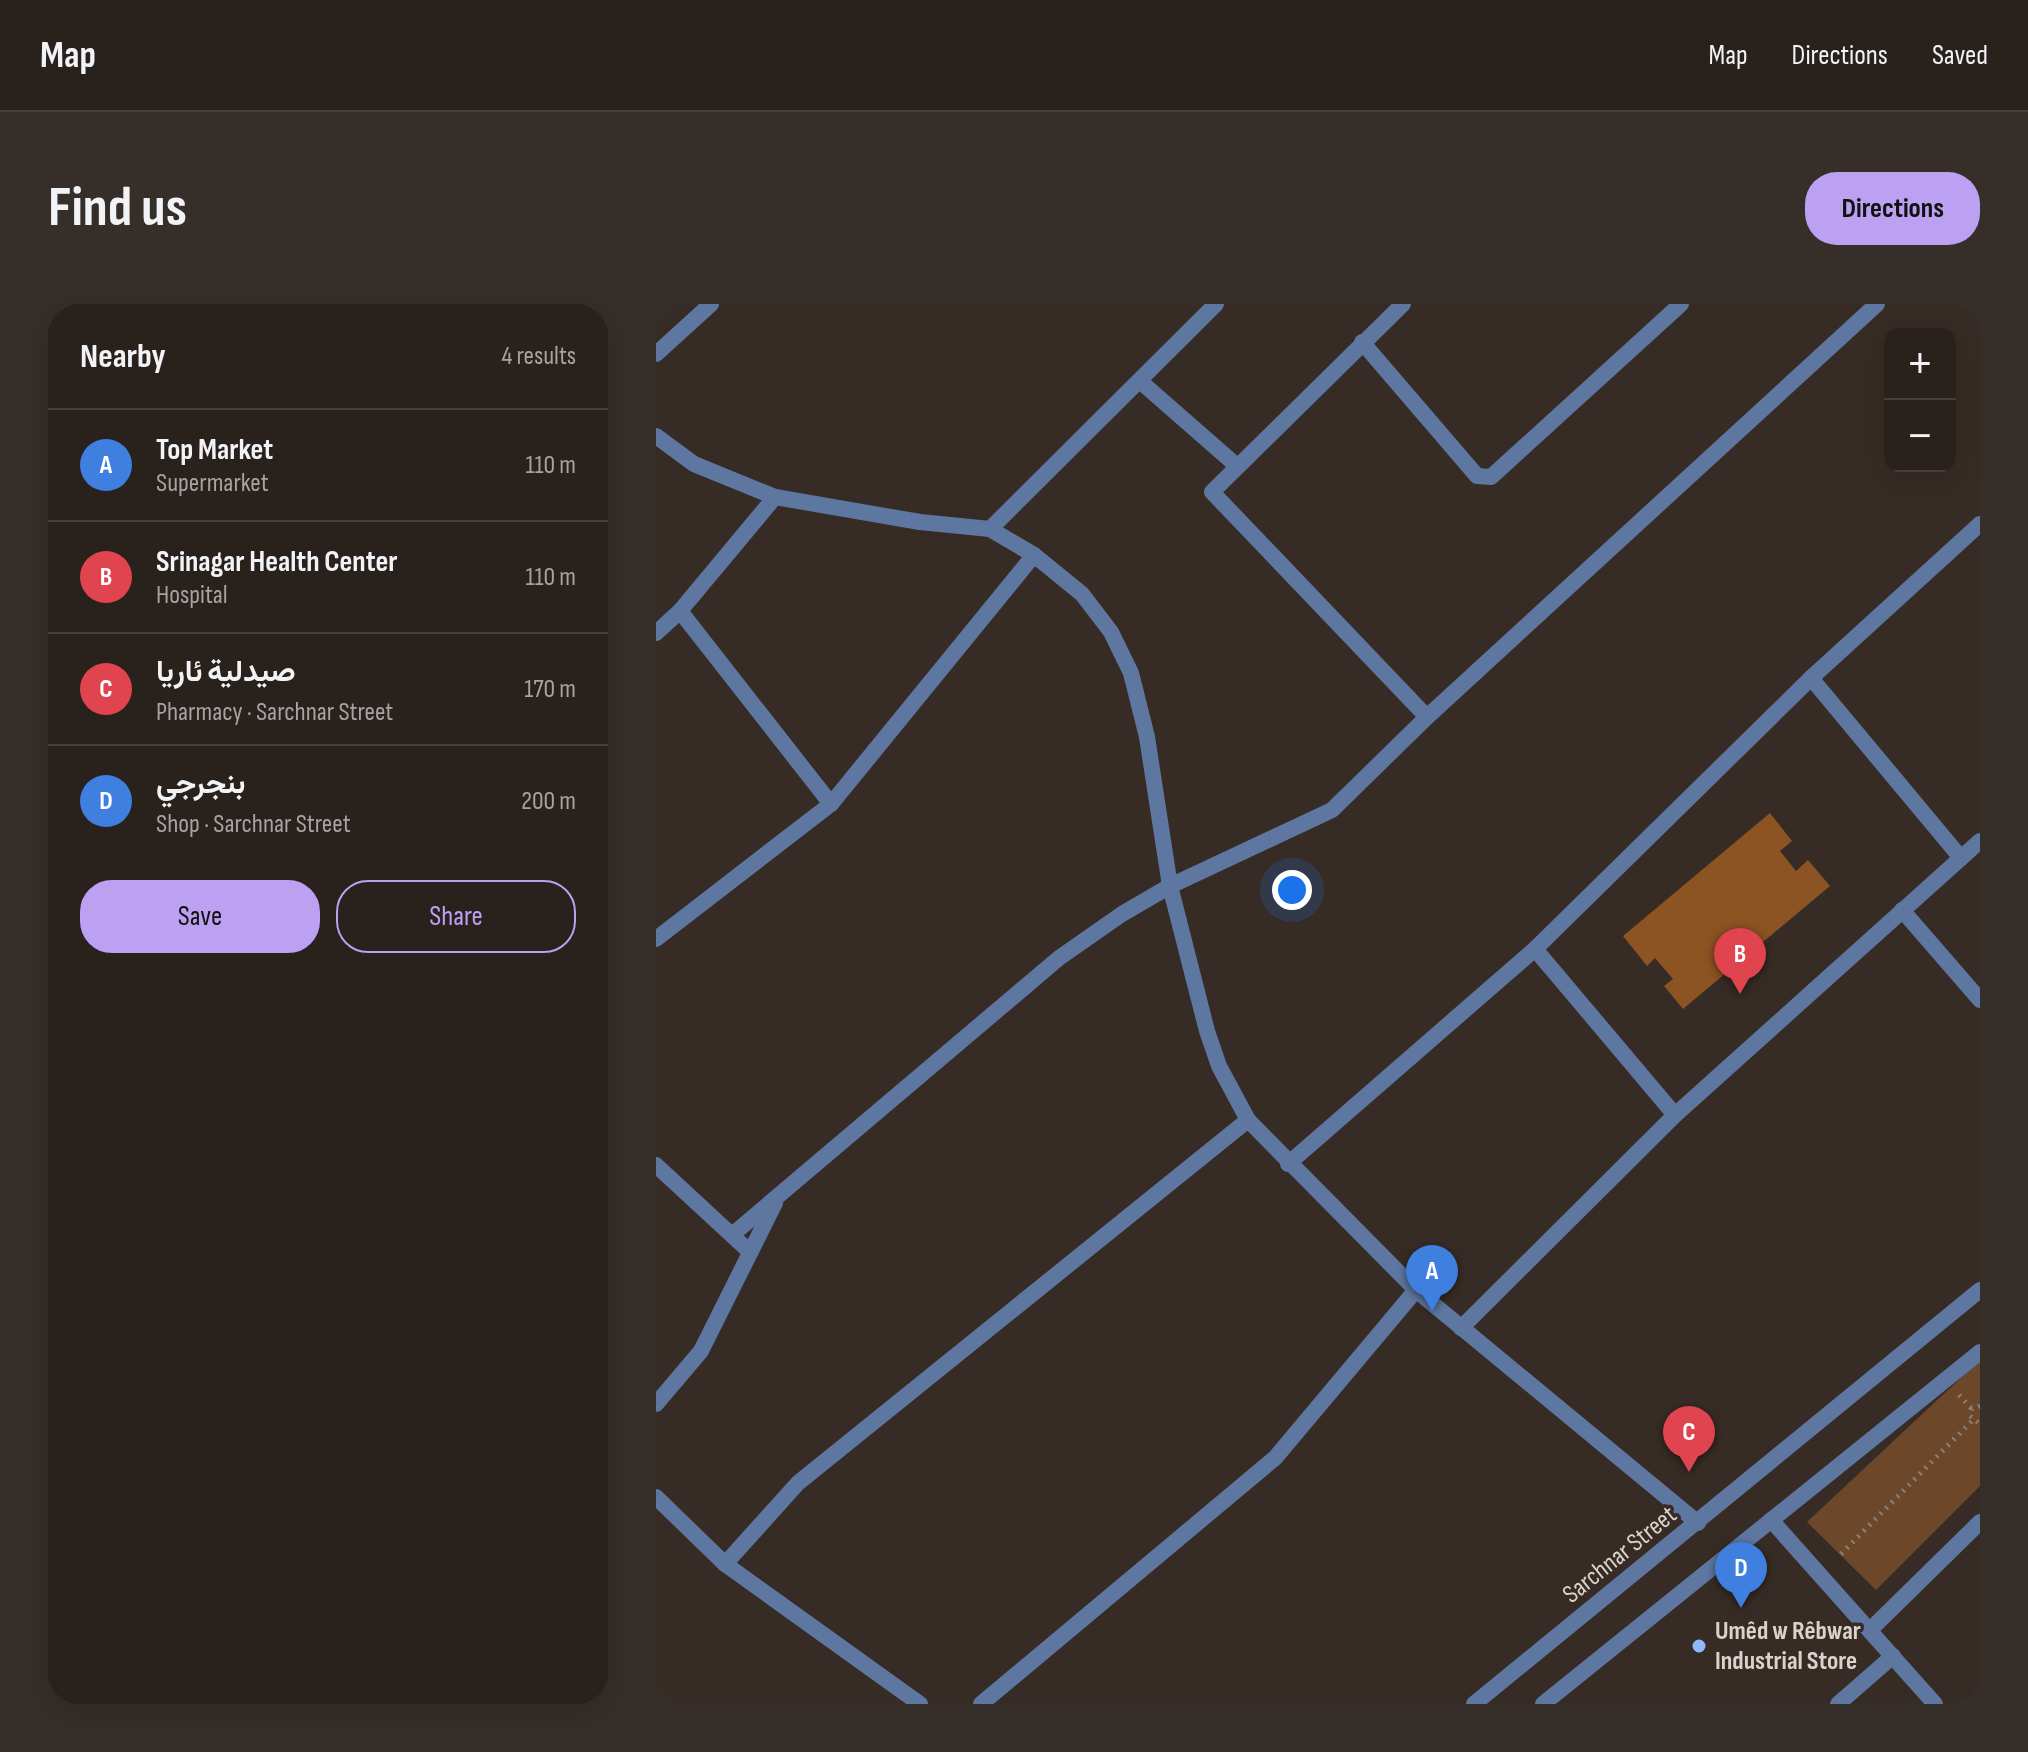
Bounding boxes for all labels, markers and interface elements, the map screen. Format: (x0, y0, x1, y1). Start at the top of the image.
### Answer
text: Map (40, 33, 96, 78)
text: Map (1709, 39, 1748, 72)
text: Directions (1792, 39, 1888, 72)
text: Saved (1932, 39, 1988, 72)
button: Directions (1805, 172, 1980, 245)
text: Find us (48, 175, 187, 242)
map controls (1884, 328, 1956, 472)
button: + (1884, 328, 1956, 400)
text: Nearby (80, 336, 166, 377)
text: 4 results (501, 341, 576, 372)
button: − (1884, 400, 1956, 472)
text: Top Market (156, 432, 273, 468)
text: A (100, 450, 112, 481)
text: 110 m (525, 450, 576, 481)
text: Supermarket (156, 468, 269, 499)
text: Srinagar Health Center (156, 544, 398, 580)
text: B (100, 562, 112, 593)
text: 110 m (525, 562, 576, 593)
text: Hospital (156, 580, 228, 611)
text: صيدلية ئاريا (156, 654, 296, 690)
text: C (99, 674, 113, 705)
text: 170 m (524, 674, 576, 705)
text: Pharmacy · Sarchnar Street (156, 697, 393, 728)
text: بنجرجي (156, 766, 245, 802)
text: D (99, 786, 113, 817)
text: 200 m (521, 786, 576, 817)
text: Shop · Sarchnar Street (156, 809, 351, 840)
your location (1272, 870, 1312, 910)
button: Save (80, 880, 320, 953)
button: Share (336, 880, 576, 953)
pin: B (1714, 928, 1766, 994)
pin: A (1406, 1245, 1458, 1311)
pin: C (1663, 1406, 1715, 1472)
street label: Sarchnar Street (1557, 1500, 1683, 1610)
pin: D (1715, 1542, 1767, 1608)
place label: Umêd w Rêbwar Industrial Store (1715, 1616, 1861, 1677)
marker: Umêd w Rêbwar Industrial Store (1690, 1637, 1708, 1655)

